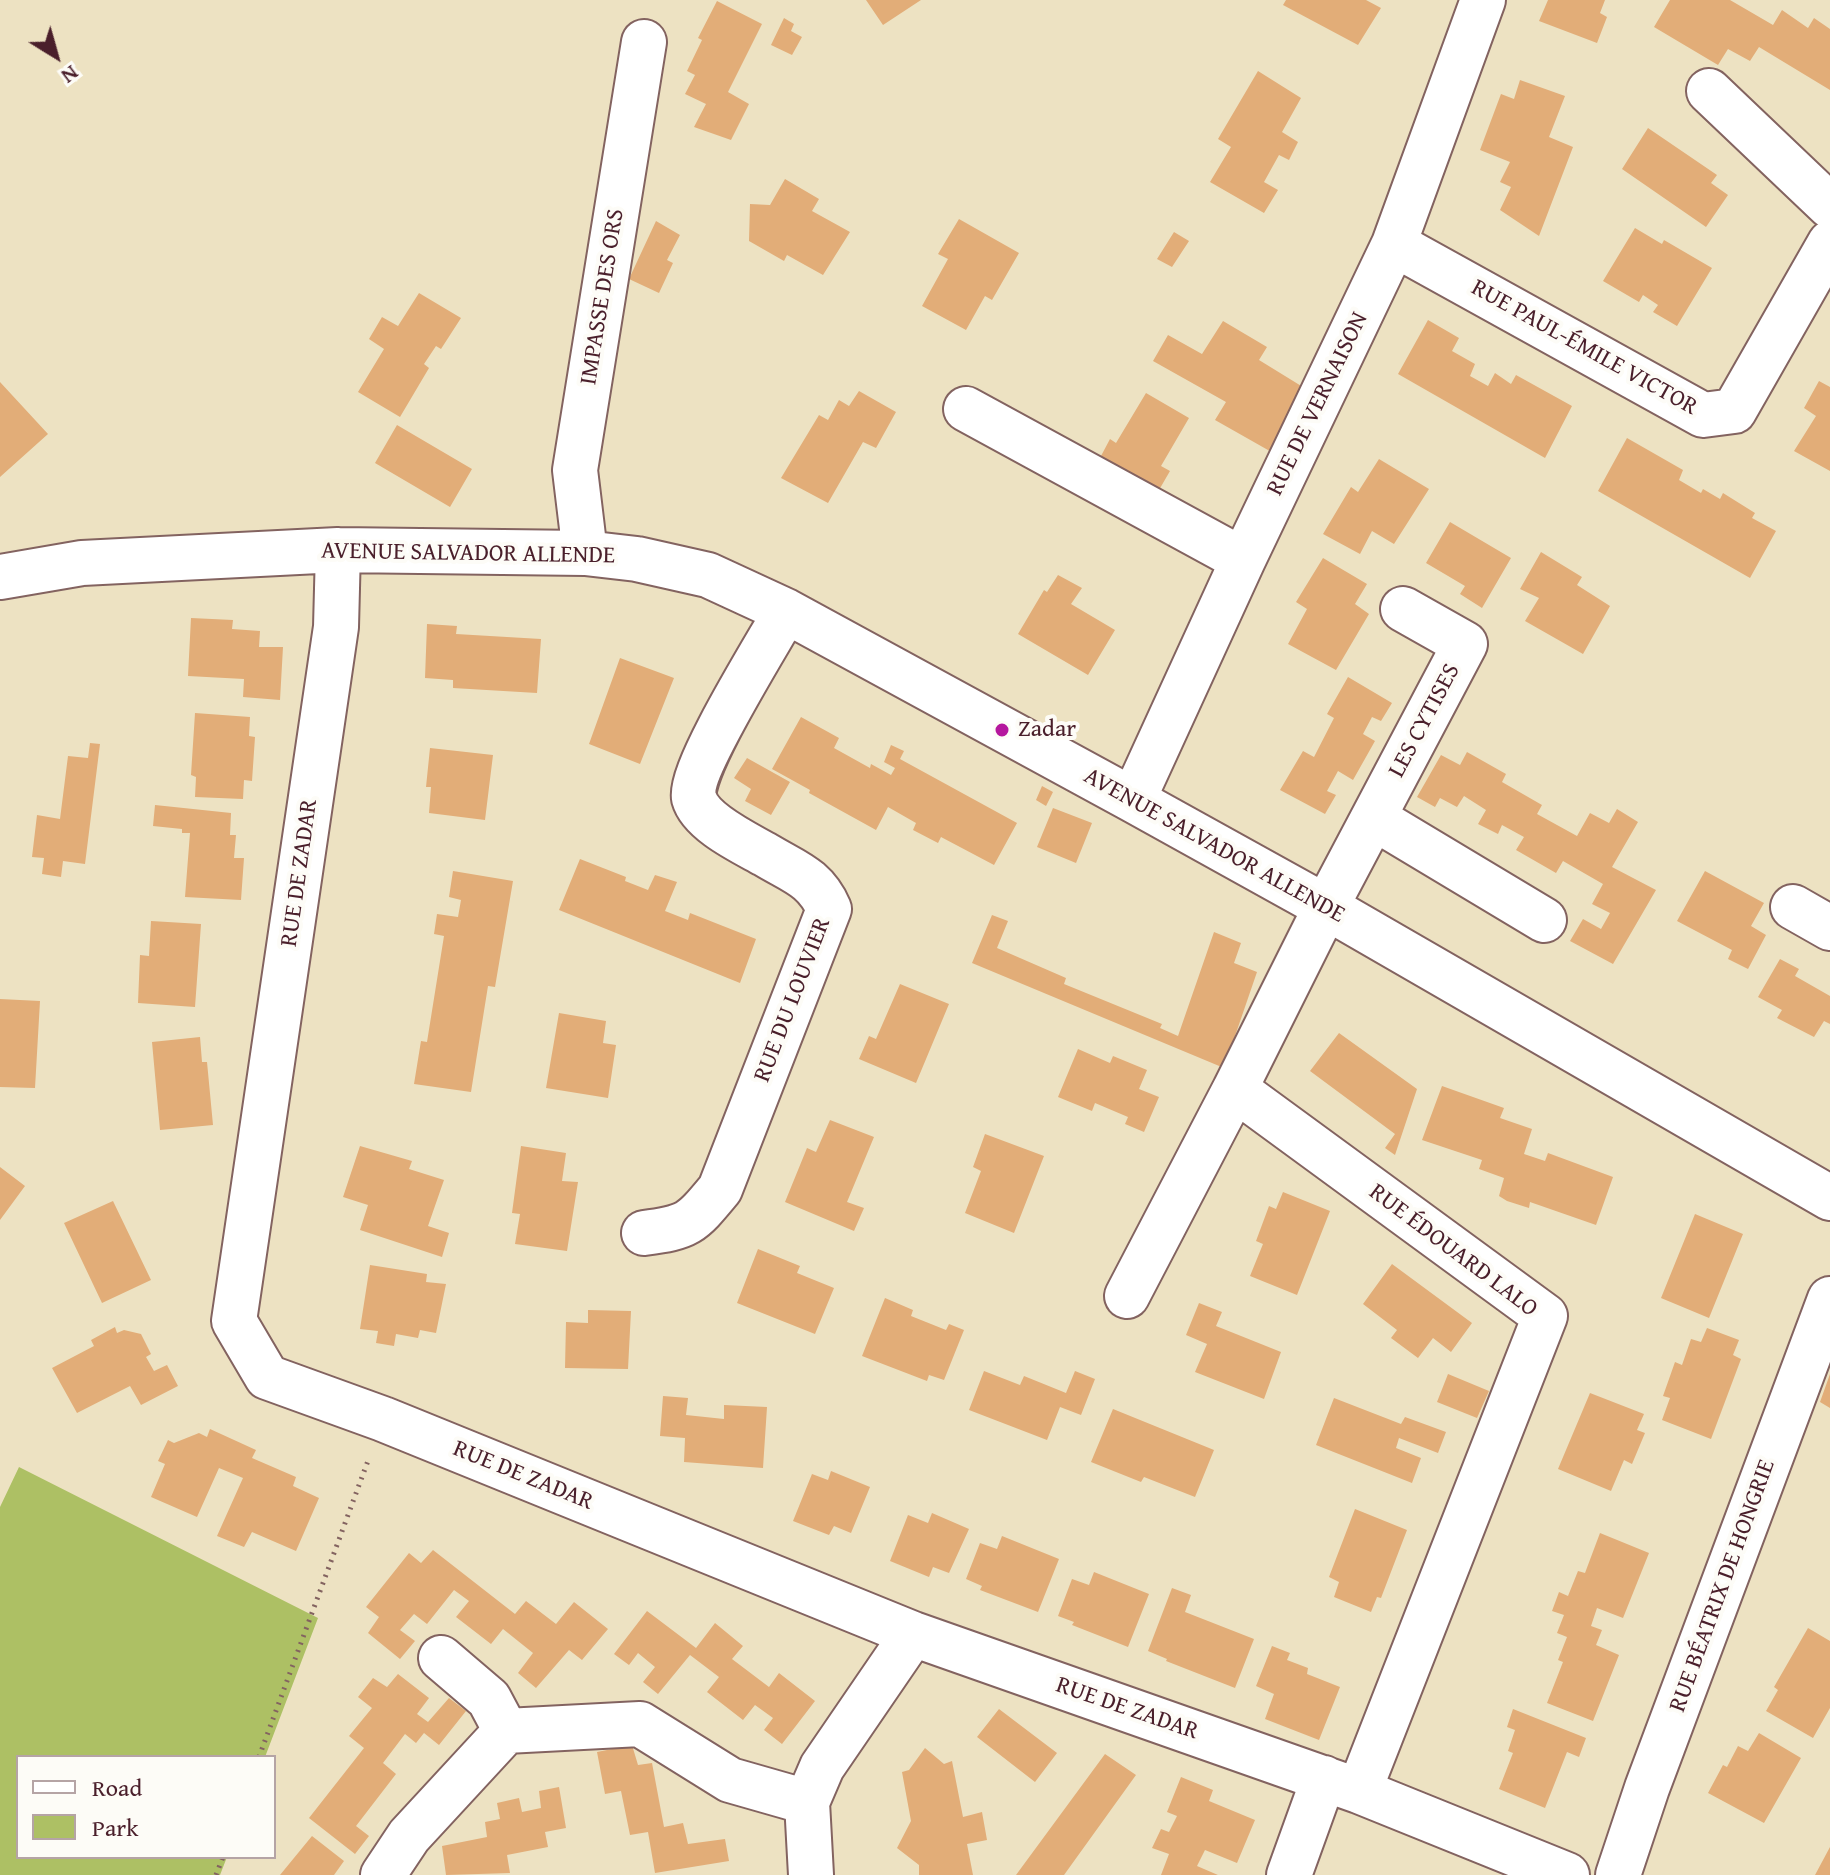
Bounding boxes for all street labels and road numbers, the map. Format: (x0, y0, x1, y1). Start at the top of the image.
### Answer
street label: IMPASSE DES ORS (575, 207, 631, 387)
street label: RUE PAUL-ÉMILE VICTOR (1466, 274, 1702, 422)
street label: RUE DE VERNAISON (1261, 308, 1375, 500)
street label: AVENUE SALVADOR ALLENDE (321, 537, 615, 571)
street label: LES CYTISES (1383, 659, 1467, 783)
street label: AVENUE SALVADOR ALLENDE (1078, 762, 1350, 930)
street label: RUE DE ZADAR (275, 797, 325, 949)
street label: RUE DU LOUVIER (748, 914, 838, 1086)
street label: RUE ÉDOUARD LALO (1363, 1178, 1543, 1324)
street label: RUE DE ZADAR (449, 1435, 597, 1517)
street label: RUE BÉATRIX DE HONGRIE (1664, 1456, 1782, 1716)
street label: RUE DE ZADAR (1052, 1671, 1202, 1747)

